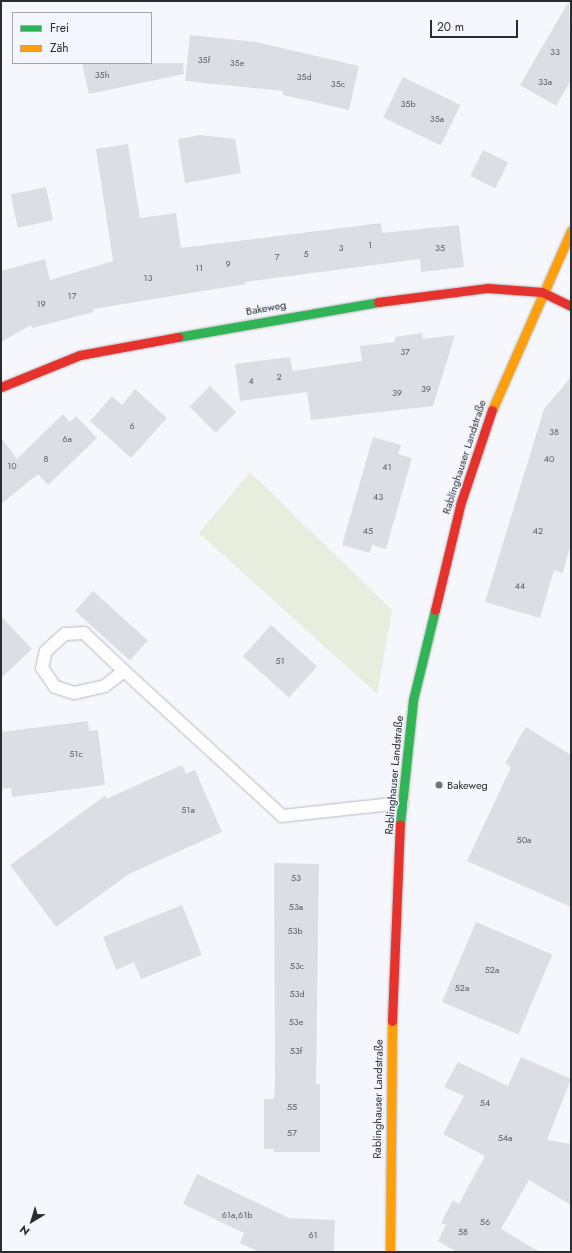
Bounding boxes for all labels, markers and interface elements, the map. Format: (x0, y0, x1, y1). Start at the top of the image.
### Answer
legend (12, 12, 152, 64)
scale bar (432, 12, 520, 38)
text: 20 m (437, 18, 464, 36)
text: Frei (50, 19, 69, 37)
text: Zäh (50, 39, 69, 57)
house number: 33 (550, 47, 560, 57)
house number: 35f (198, 55, 210, 65)
house number: 35e (230, 58, 244, 68)
house number: 35h (95, 70, 109, 80)
house number: 35d (296, 72, 312, 82)
house number: 33a (538, 77, 552, 87)
house number: 35c (331, 79, 345, 89)
house number: 35b (400, 99, 416, 109)
house number: 35a (430, 114, 444, 124)
house number: 1 (368, 240, 372, 250)
house number: 3 (339, 243, 343, 253)
house number: 35 (435, 243, 445, 253)
house number: 5 (303, 249, 309, 259)
house number: 7 (275, 252, 279, 262)
house number: 9 (225, 259, 231, 269)
house number: 11 (195, 263, 203, 273)
house number: 13 (144, 273, 152, 283)
house number: 17 (68, 291, 76, 301)
street label: Bakeweg (245, 298, 287, 318)
house number: 19 (36, 299, 46, 309)
house number: 37 (400, 347, 410, 357)
house number: 2 (276, 372, 282, 382)
house number: 4 (248, 376, 254, 386)
house number: 39 (421, 384, 431, 394)
house number: 39 (392, 388, 402, 398)
street label: Rablinghauser Landstraße (439, 398, 489, 516)
house number: 6 (129, 421, 135, 431)
house number: 38 (549, 427, 559, 437)
house number: 6a (62, 434, 72, 444)
house number: 8 (44, 454, 48, 464)
house number: 40 (544, 454, 554, 464)
house number: 10 (7, 461, 17, 471)
house number: 41 (382, 462, 392, 472)
house number: 43 (373, 492, 383, 502)
house number: 45 (363, 526, 373, 536)
house number: 42 (533, 526, 543, 536)
house number: 44 (515, 581, 525, 591)
house number: 51 (275, 656, 285, 666)
street label: Rablinghauser Landstraße (382, 715, 406, 835)
house number: 51c (69, 749, 83, 759)
place label: Bakeweg (447, 778, 488, 792)
marker: Bakeweg (434, 780, 444, 790)
house number: 51a (181, 805, 195, 815)
house number: 50a (517, 835, 531, 845)
house number: 53 (291, 873, 301, 883)
house number: 53a (289, 902, 303, 912)
house number: 53b (287, 926, 303, 936)
house number: 53c (290, 961, 304, 971)
house number: 52a (485, 965, 499, 975)
house number: 52a (455, 983, 469, 993)
house number: 53d (289, 989, 305, 999)
house number: 53e (289, 1017, 303, 1027)
street label: Rablinghauser Landstraße (370, 1039, 386, 1159)
house number: 53f (290, 1046, 302, 1056)
house number: 54 (480, 1098, 490, 1108)
house number: 55 (287, 1102, 297, 1112)
house number: 57 (287, 1128, 297, 1138)
house number: 54a (498, 1133, 512, 1143)
north arrow (12, 1201, 52, 1241)
house number: 61a,61b (222, 1210, 252, 1220)
house number: 56 (480, 1217, 490, 1227)
text: N (16, 1221, 33, 1239)
house number: 58 (458, 1227, 468, 1237)
house number: 61 (308, 1230, 318, 1240)

